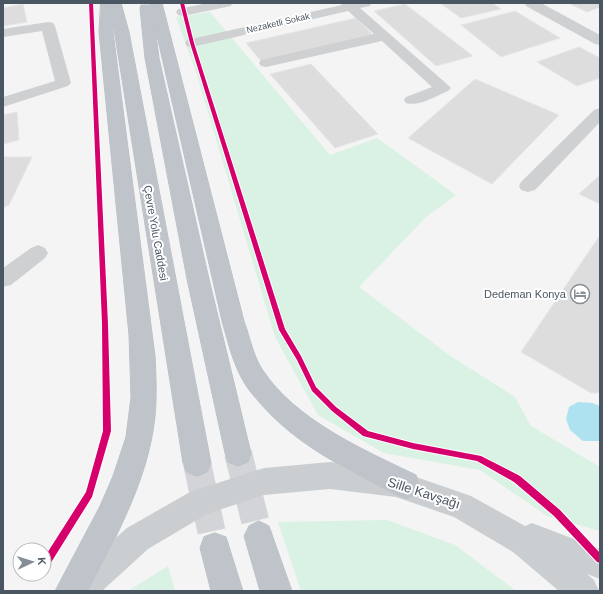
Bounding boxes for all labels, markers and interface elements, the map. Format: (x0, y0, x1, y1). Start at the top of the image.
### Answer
street label: Nezaketli Sokak (245, 11, 311, 35)
street label: Çevre Yolu Caddesi (142, 184, 170, 282)
hotel icon: Dedeman Konya (569, 283, 591, 305)
place label: Dedeman Konya (484, 288, 567, 300)
street label: Sille Kavşağı (386, 474, 462, 512)
north arrow (12, 542, 52, 582)
text: K (36, 557, 48, 566)

